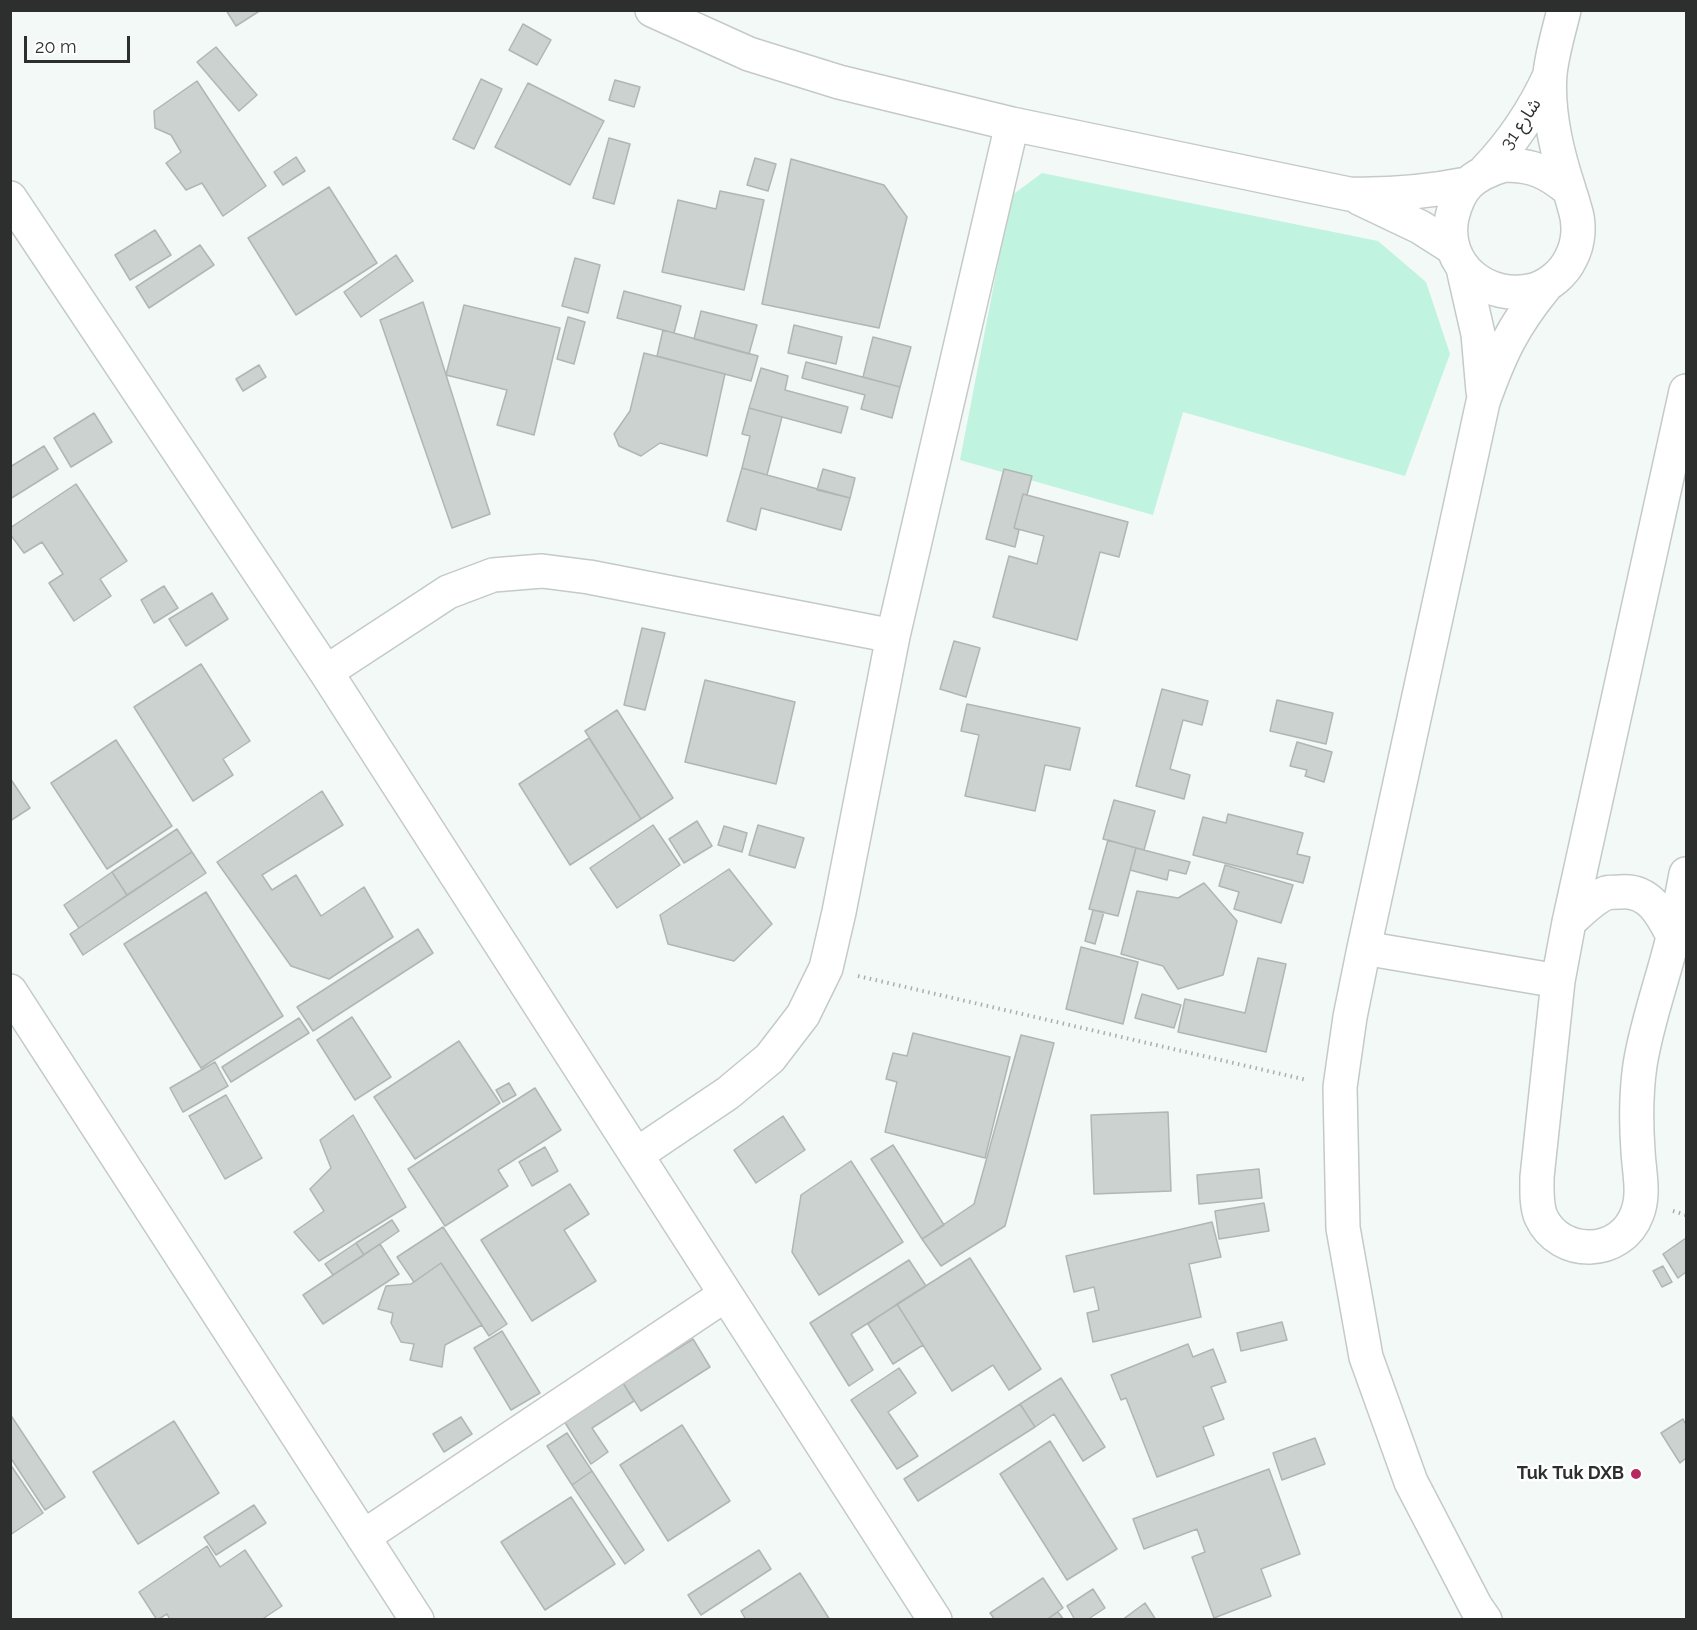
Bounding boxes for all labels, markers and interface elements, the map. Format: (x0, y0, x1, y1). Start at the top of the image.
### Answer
scale bar (27, 24, 134, 62)
text: 20 m (35, 36, 77, 57)
street label: شارع 31 (1496, 94, 1546, 154)
place label: Tuk Tuk DXB (1517, 1463, 1624, 1485)
marker: Tuk Tuk DXB (1629, 1467, 1643, 1481)

